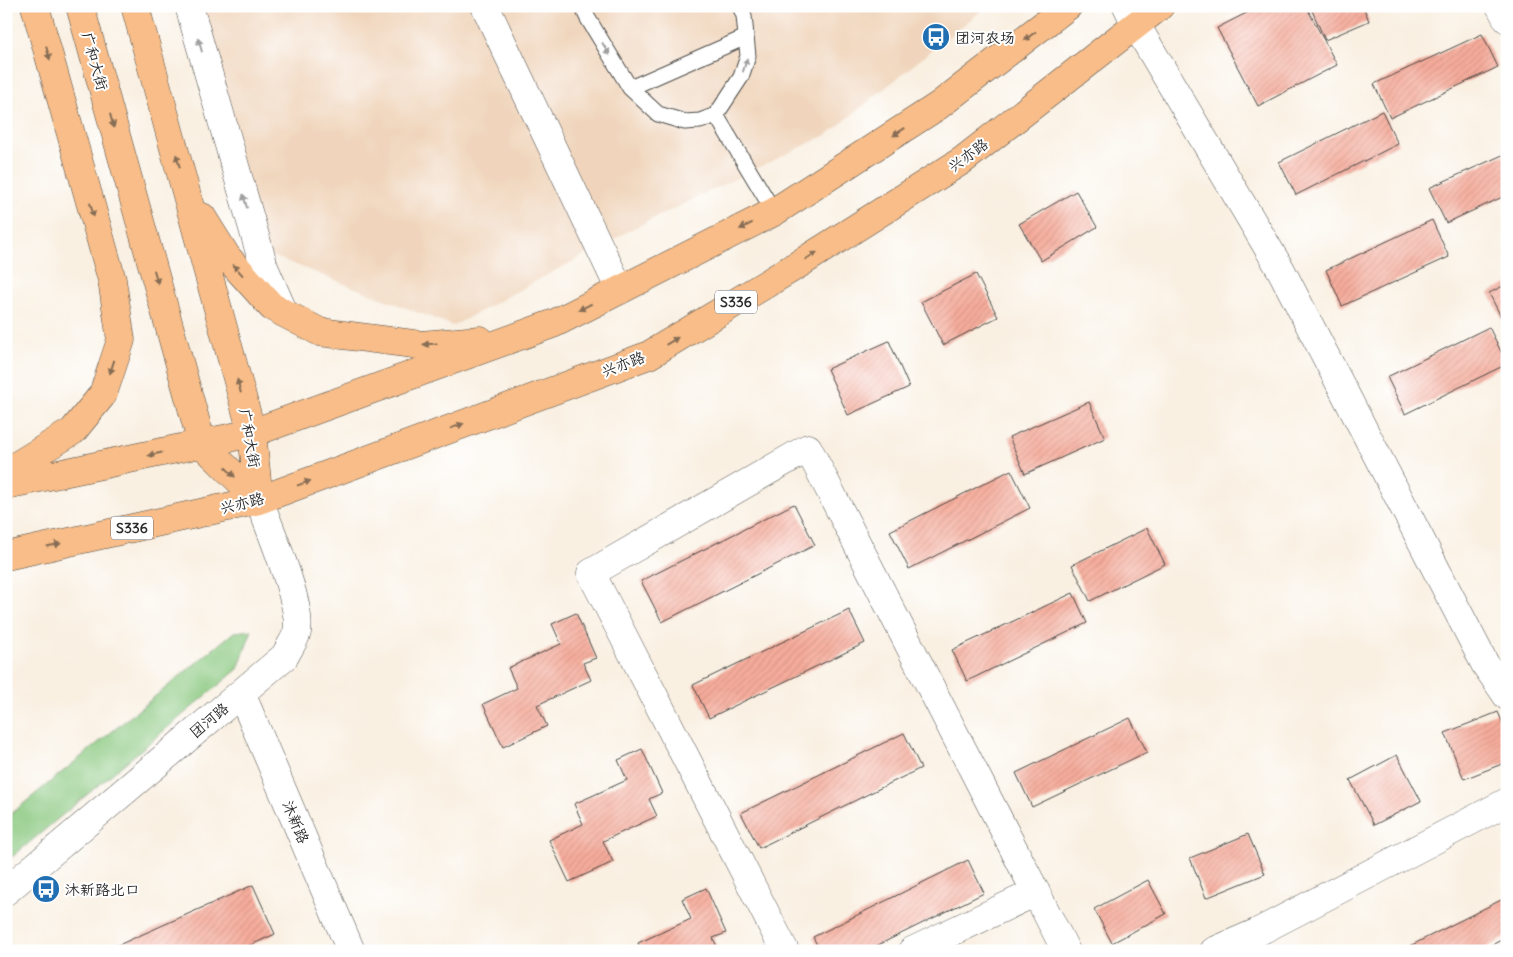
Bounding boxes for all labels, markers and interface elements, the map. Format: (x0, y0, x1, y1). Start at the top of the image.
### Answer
bus stop icon: 团河农场 (921, 22, 951, 52)
place label: 团河农场 (955, 28, 1015, 47)
street label: 广和大街 (78, 30, 112, 92)
one-way arrow (1023, 31, 1037, 41)
one-way arrow (196, 38, 204, 53)
one-way arrow (601, 42, 610, 55)
one-way arrow (44, 46, 52, 61)
one-way arrow (742, 57, 750, 72)
one-way arrow (109, 113, 117, 128)
one-way arrow (892, 127, 905, 136)
street label: 兴亦路 (944, 134, 992, 176)
one-way arrow (173, 154, 181, 169)
one-way arrow (241, 194, 249, 209)
one-way arrow (89, 202, 97, 217)
one-way arrow (738, 222, 753, 230)
one-way arrow (805, 252, 818, 261)
one-way arrow (233, 264, 244, 277)
one-way arrow (152, 270, 160, 285)
road number: S336 (715, 290, 757, 314)
one-way arrow (578, 304, 592, 312)
one-way arrow (666, 336, 679, 345)
one-way arrow (422, 340, 438, 348)
street label: 兴亦路 (599, 347, 647, 381)
one-way arrow (108, 360, 116, 375)
one-way arrow (235, 378, 243, 393)
street label: 广和大街 (235, 407, 265, 469)
one-way arrow (449, 422, 464, 429)
one-way arrow (146, 450, 162, 458)
one-way arrow (224, 466, 236, 478)
one-way arrow (297, 479, 312, 487)
street label: 兴亦路 (218, 488, 266, 518)
road number: S336 (111, 516, 153, 540)
one-way arrow (46, 541, 61, 549)
street label: 团河路 (186, 698, 232, 742)
street label: 沐新路 (278, 798, 314, 846)
bus stop icon: 沐新路北口 (31, 874, 61, 904)
place label: 沐新路北口 (65, 880, 140, 899)

